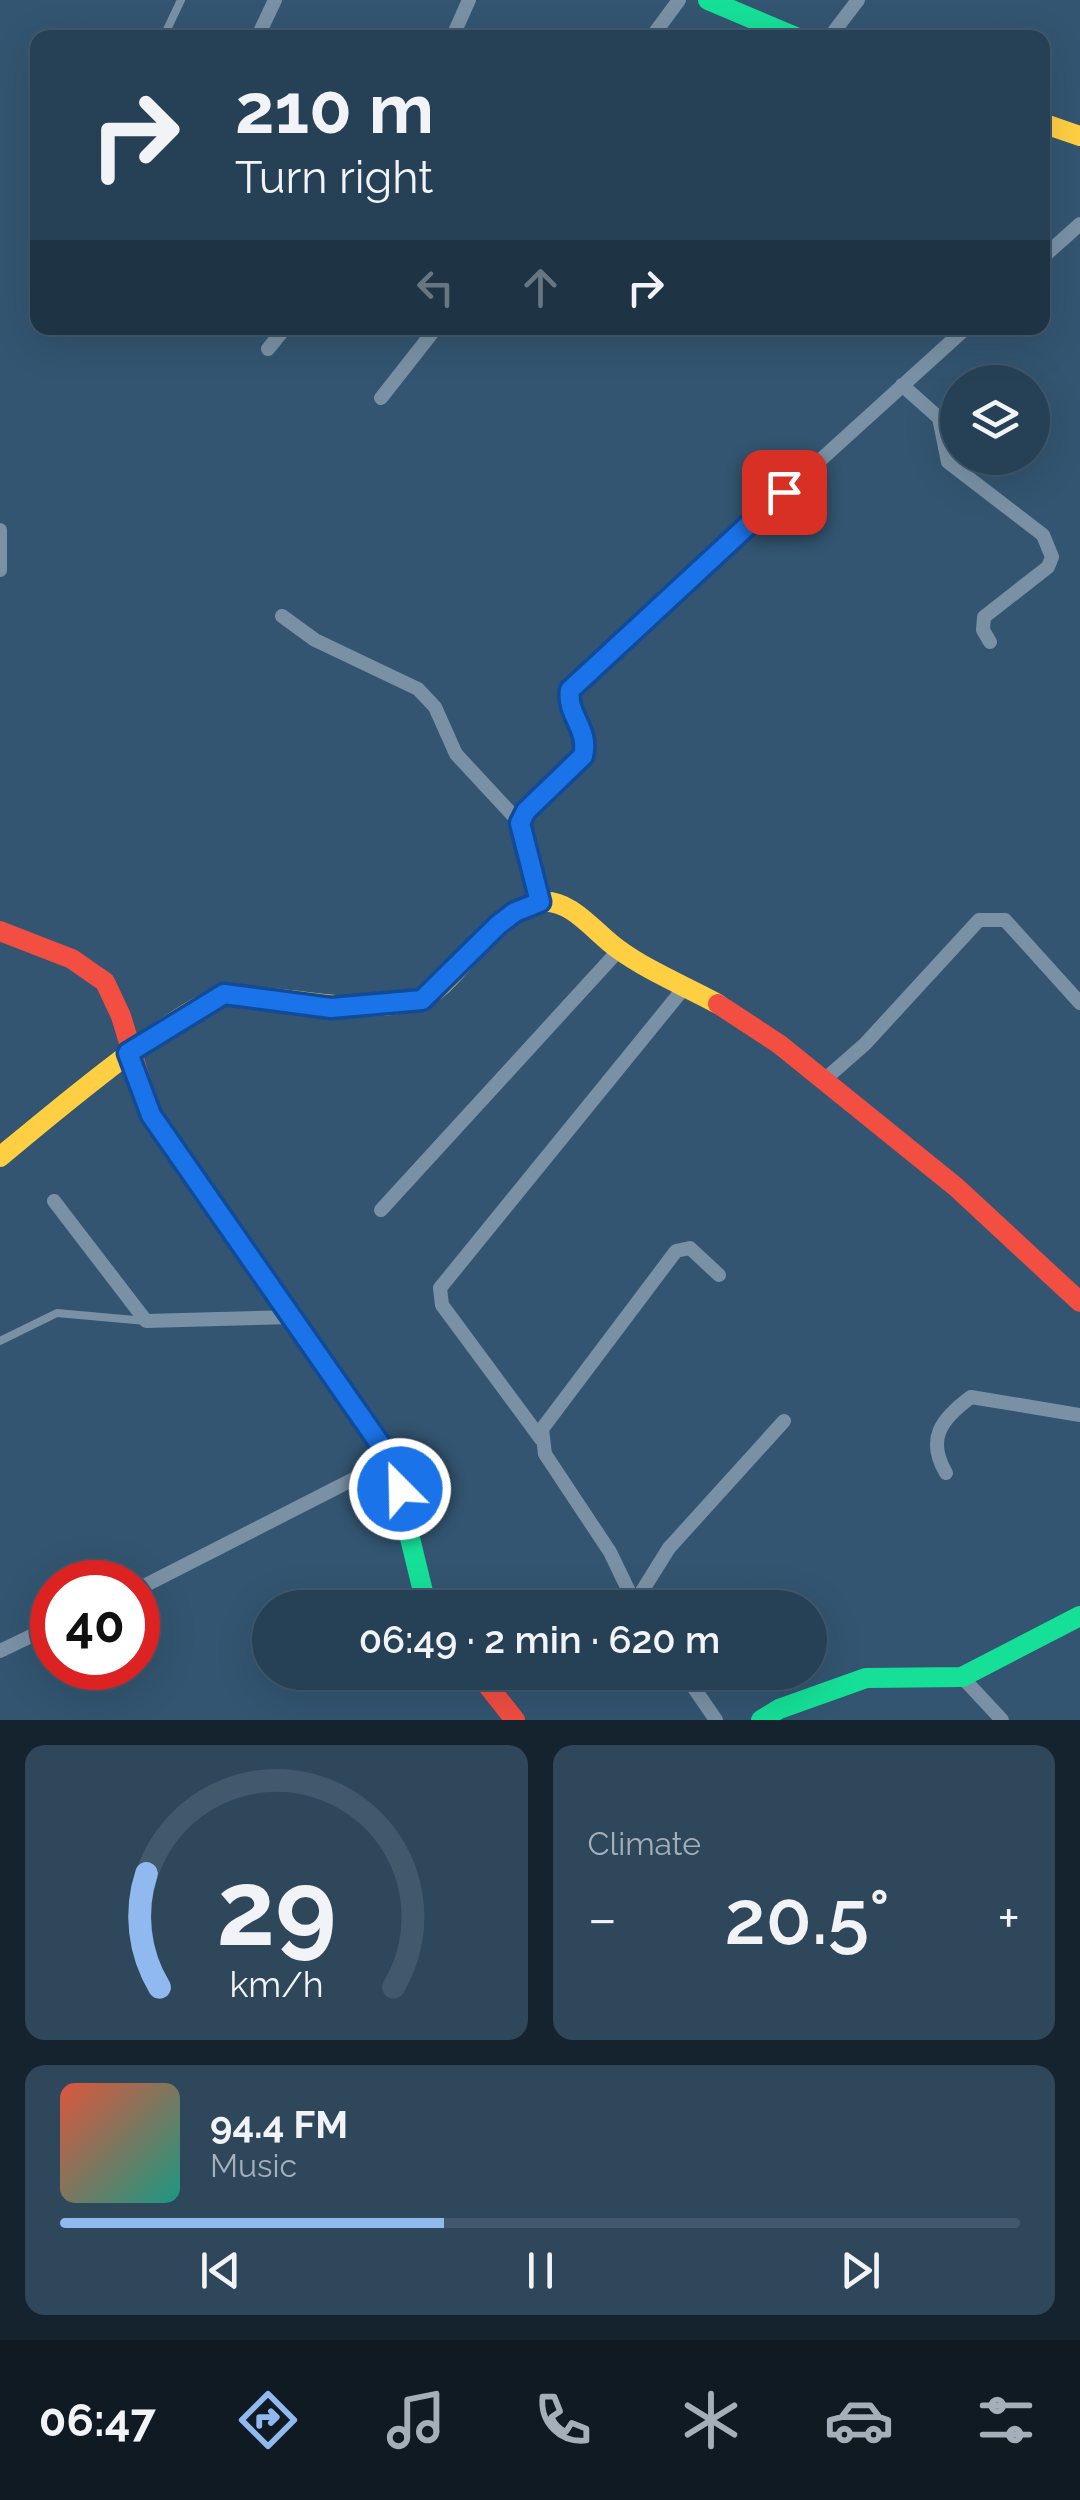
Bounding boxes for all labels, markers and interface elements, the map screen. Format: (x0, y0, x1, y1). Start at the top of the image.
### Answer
text: 210 m (235, 67, 434, 149)
icon: right (70, 70, 200, 200)
text: Turn right (235, 151, 433, 204)
icon: left (408, 260, 463, 315)
icon: ahead (513, 260, 568, 315)
icon: right (618, 260, 673, 315)
map controls (940, 365, 1050, 475)
button: layers (940, 365, 1050, 475)
pin (742, 450, 827, 535)
icon: arrive (757, 465, 812, 520)
position arrow (348, 1437, 452, 1541)
speed limit sign: 40 (30, 1560, 160, 1690)
text: 06:49 · 2 min · 620 m (359, 1617, 720, 1662)
text: Climate (588, 1825, 701, 1862)
text: 29 (216, 1847, 336, 1969)
text: 20.5° (724, 1873, 890, 1962)
text: − (588, 1886, 617, 1951)
text: + (997, 1886, 1020, 1951)
text: km/h (229, 1963, 323, 2005)
text: 94.4 FM (210, 2102, 348, 2147)
text: Music (210, 2147, 297, 2184)
icon: previous (193, 2243, 248, 2298)
icon: pause (513, 2243, 568, 2298)
icon: next (833, 2243, 888, 2298)
icon: directions (233, 2385, 303, 2455)
icon: music (381, 2385, 451, 2455)
icon: phone (528, 2385, 598, 2455)
icon: climate (676, 2385, 746, 2455)
icon: car (824, 2385, 894, 2455)
icon: filters (971, 2385, 1041, 2455)
text: 06:47 (39, 2394, 156, 2447)

